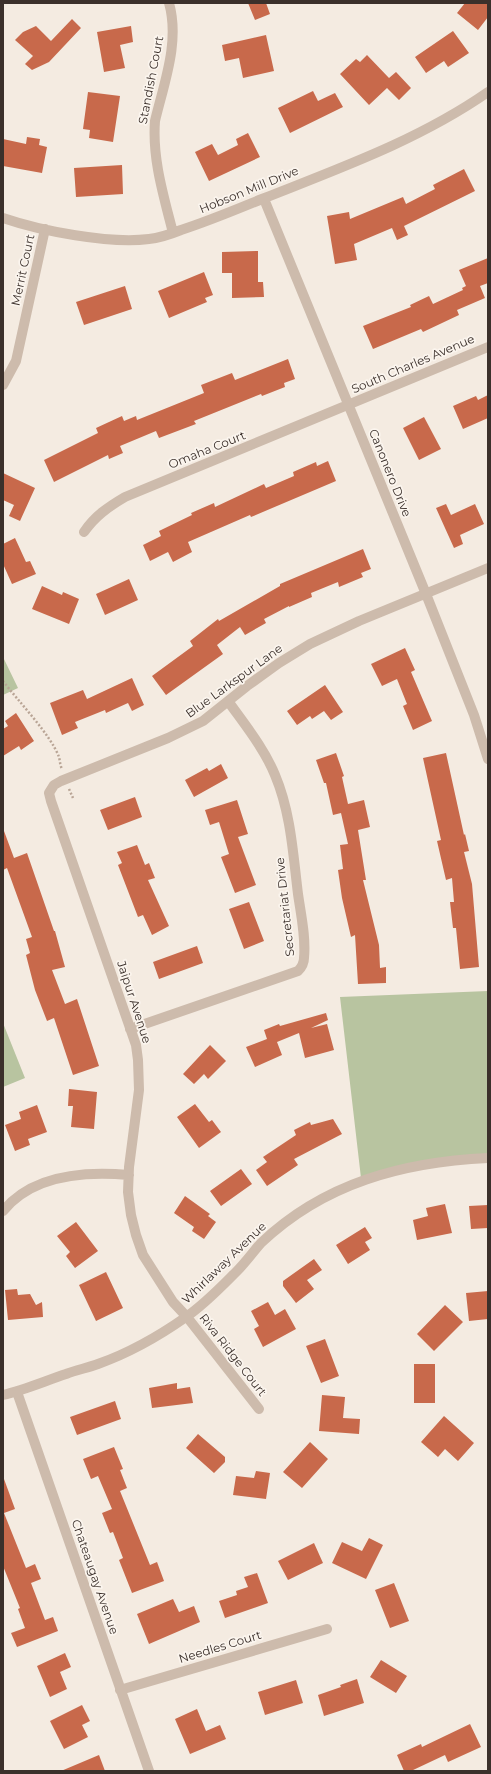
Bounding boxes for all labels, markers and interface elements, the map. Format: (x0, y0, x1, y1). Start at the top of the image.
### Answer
street label: Standish Court (135, 34, 166, 125)
street label: Hobson Mill Drive (197, 163, 301, 216)
street label: Merrit Court (8, 233, 37, 307)
street label: South Charles Avenue (349, 331, 477, 396)
street label: Omaha Court (166, 427, 248, 472)
street label: Canonero Drive (366, 427, 415, 519)
street label: Blue Larkspur Lane (182, 640, 285, 721)
street label: Secretariat Drive (272, 857, 297, 957)
street label: Jaipur Avenue (114, 958, 155, 1045)
street label: Whirlaway Avenue (178, 1219, 269, 1307)
street label: Riva Ridge Court (196, 1310, 270, 1399)
street label: Chateaugay Avenue (69, 1517, 122, 1636)
street label: Needles Court (177, 1627, 263, 1666)

